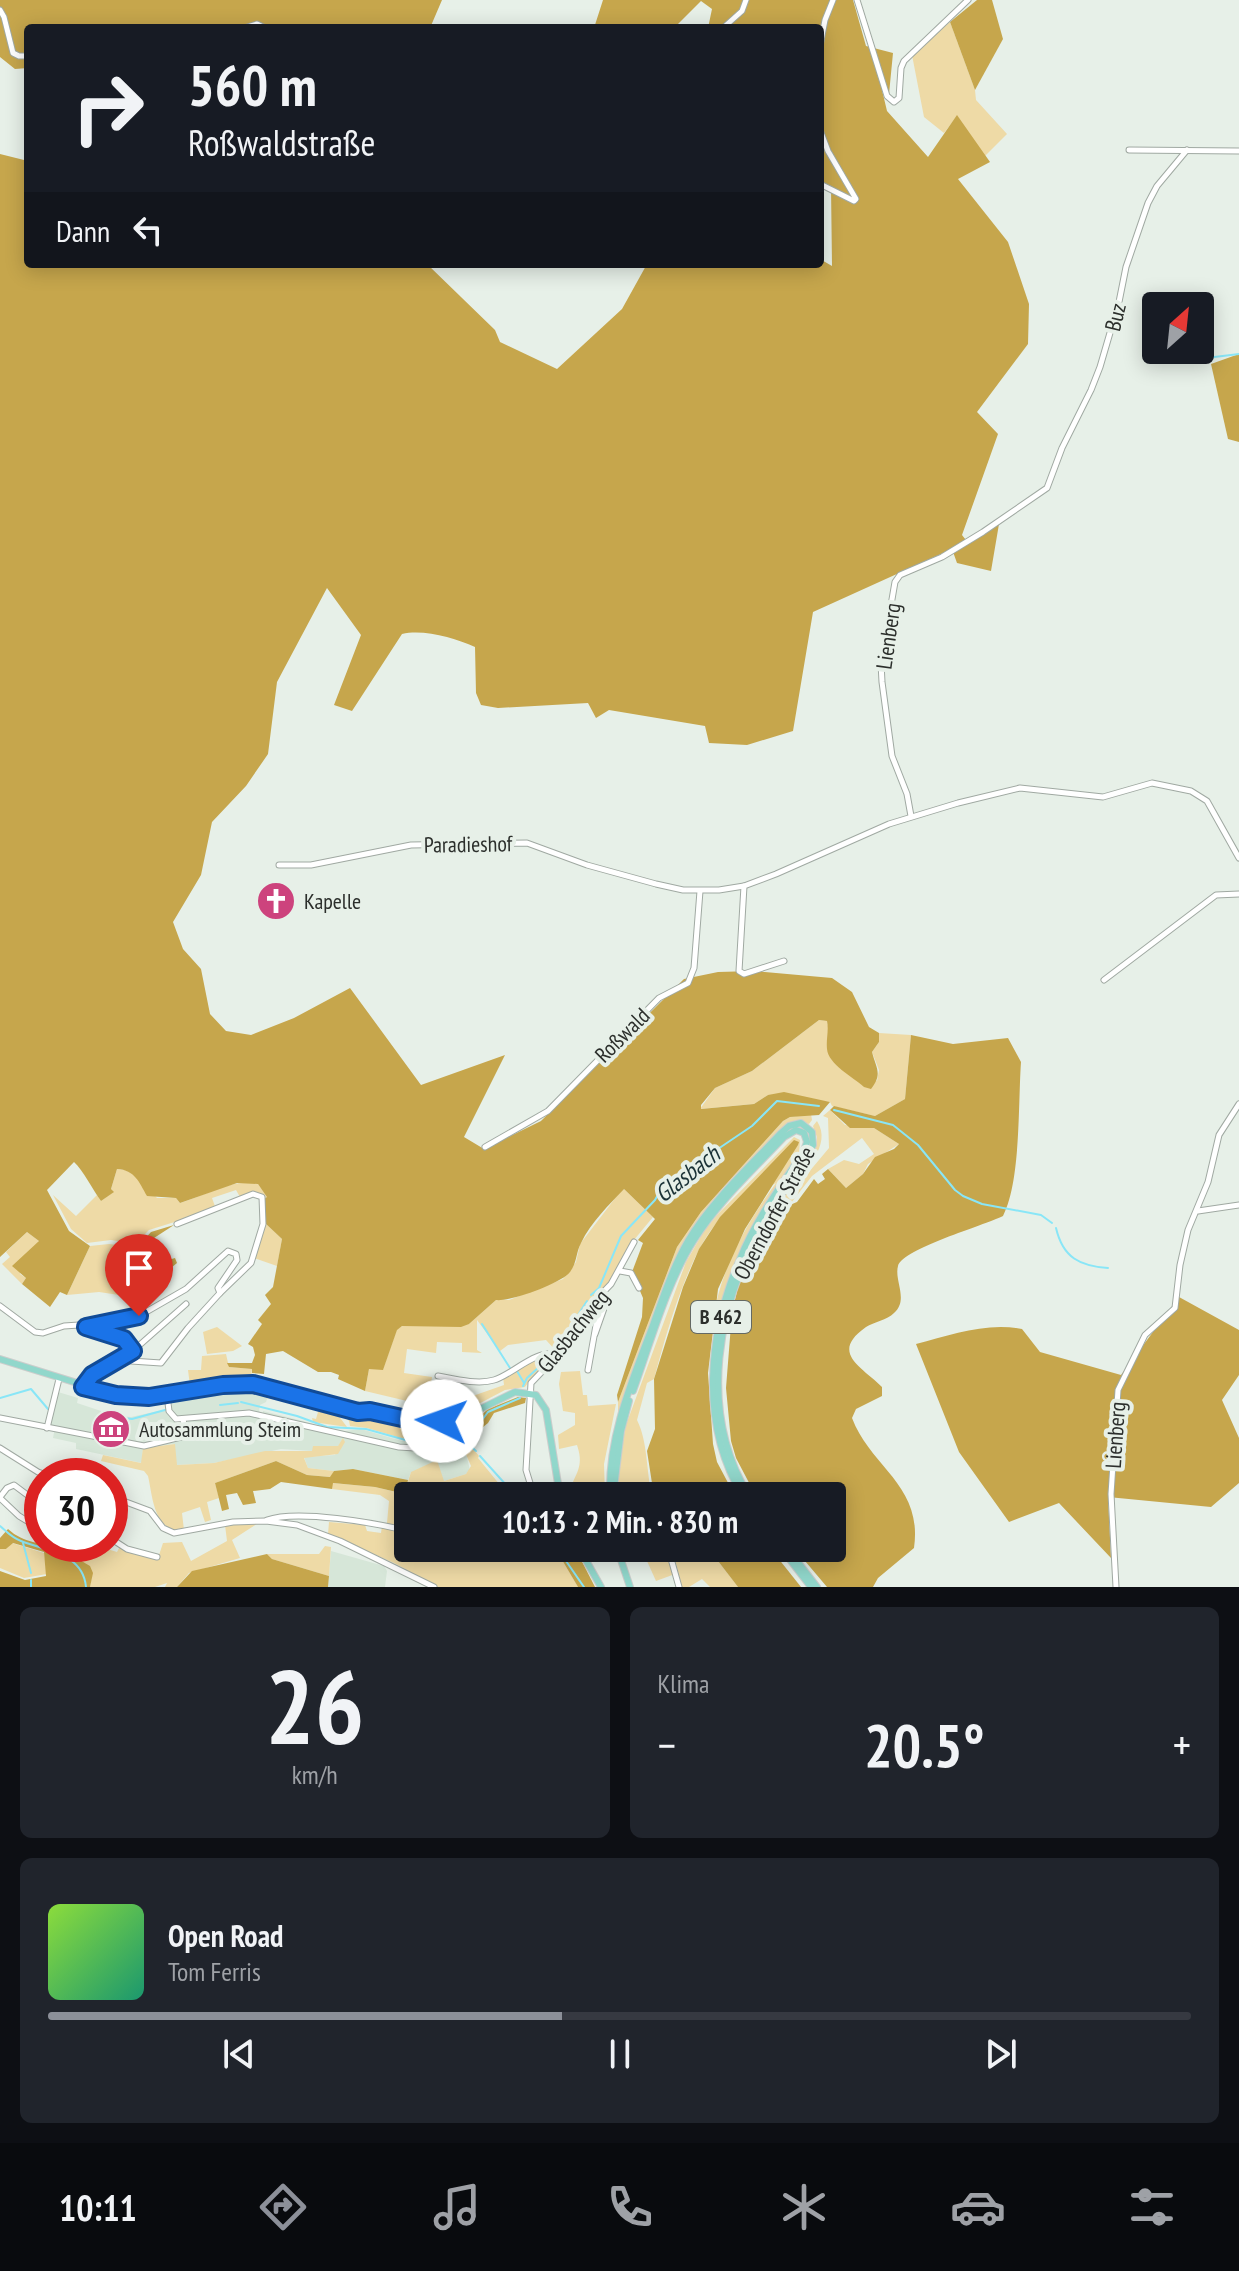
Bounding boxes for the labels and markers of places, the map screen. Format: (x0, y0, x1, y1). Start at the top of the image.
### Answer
church icon: Kapelle (255, 880, 297, 922)
place label: Kapelle (304, 887, 361, 915)
pin (105, 1234, 173, 1316)
museum icon: Autosammlung Steim (90, 1408, 132, 1450)
place label: Autosammlung Steim (139, 1415, 301, 1443)

